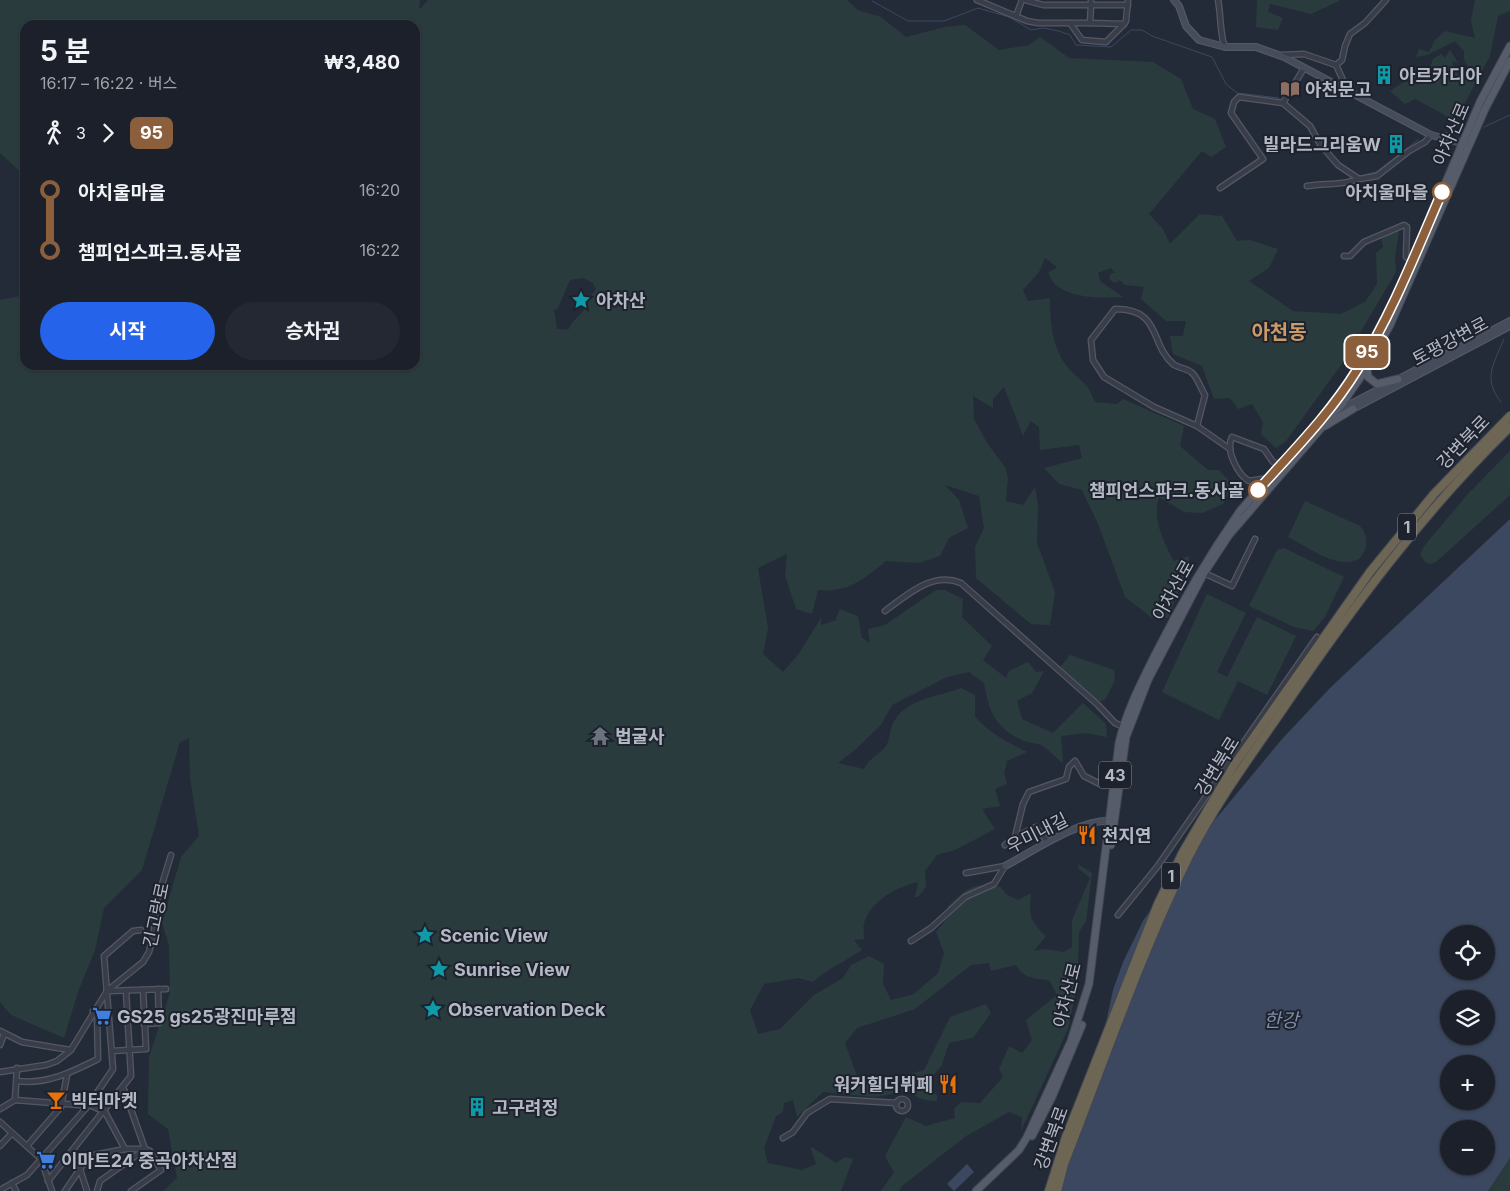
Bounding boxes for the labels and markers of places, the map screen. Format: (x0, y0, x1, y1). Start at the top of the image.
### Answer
building icon: 아르카디아 (1373, 64, 1395, 86)
place label: 아르카디아 (1399, 65, 1482, 86)
library icon: 아천문고 (1279, 78, 1301, 100)
place label: 아천문고 (1305, 79, 1371, 100)
building icon: 빌라드그리움W (1385, 133, 1407, 155)
place label: 빌라드그리움W (1263, 134, 1381, 155)
place label: 아치울마을 (1345, 182, 1428, 203)
marker: 아치울마을 (1432, 182, 1452, 202)
place icon: 아차산 (570, 289, 592, 311)
place label: 아차산 (596, 290, 646, 311)
place label: 챔피언스파크.동사골 (1089, 480, 1244, 501)
marker: 챔피언스파크.동사골 (1248, 480, 1268, 500)
temple icon: 법굴사 (589, 725, 611, 747)
place label: 법굴사 (615, 726, 665, 747)
restaurant icon: 천지연 (1076, 824, 1098, 846)
place label: 천지연 (1102, 825, 1152, 846)
place icon: Scenic View (414, 924, 436, 946)
place label: Scenic View (440, 925, 549, 946)
place icon: Sunrise View (428, 958, 450, 980)
place label: Sunrise View (454, 959, 570, 980)
place icon: Observation Deck (422, 998, 444, 1020)
place label: Observation Deck (448, 999, 606, 1020)
supermarket icon: GS25 gs25광진마루점 (91, 1005, 113, 1027)
place label: GS25 gs25광진마루점 (117, 1006, 297, 1027)
restaurant icon: 워커힐더뷔페 (937, 1073, 959, 1095)
place label: 워커힐더뷔페 (834, 1074, 933, 1095)
bar icon: 빅터마켓 (45, 1089, 67, 1111)
place label: 빅터마켓 (71, 1090, 137, 1111)
building icon: 고구려정 (466, 1096, 488, 1118)
place label: 고구려정 (492, 1097, 558, 1118)
supermarket icon: 이마트24 중곡아차산점 (35, 1149, 57, 1171)
place label: 이마트24 중곡아차산점 (61, 1150, 238, 1171)

